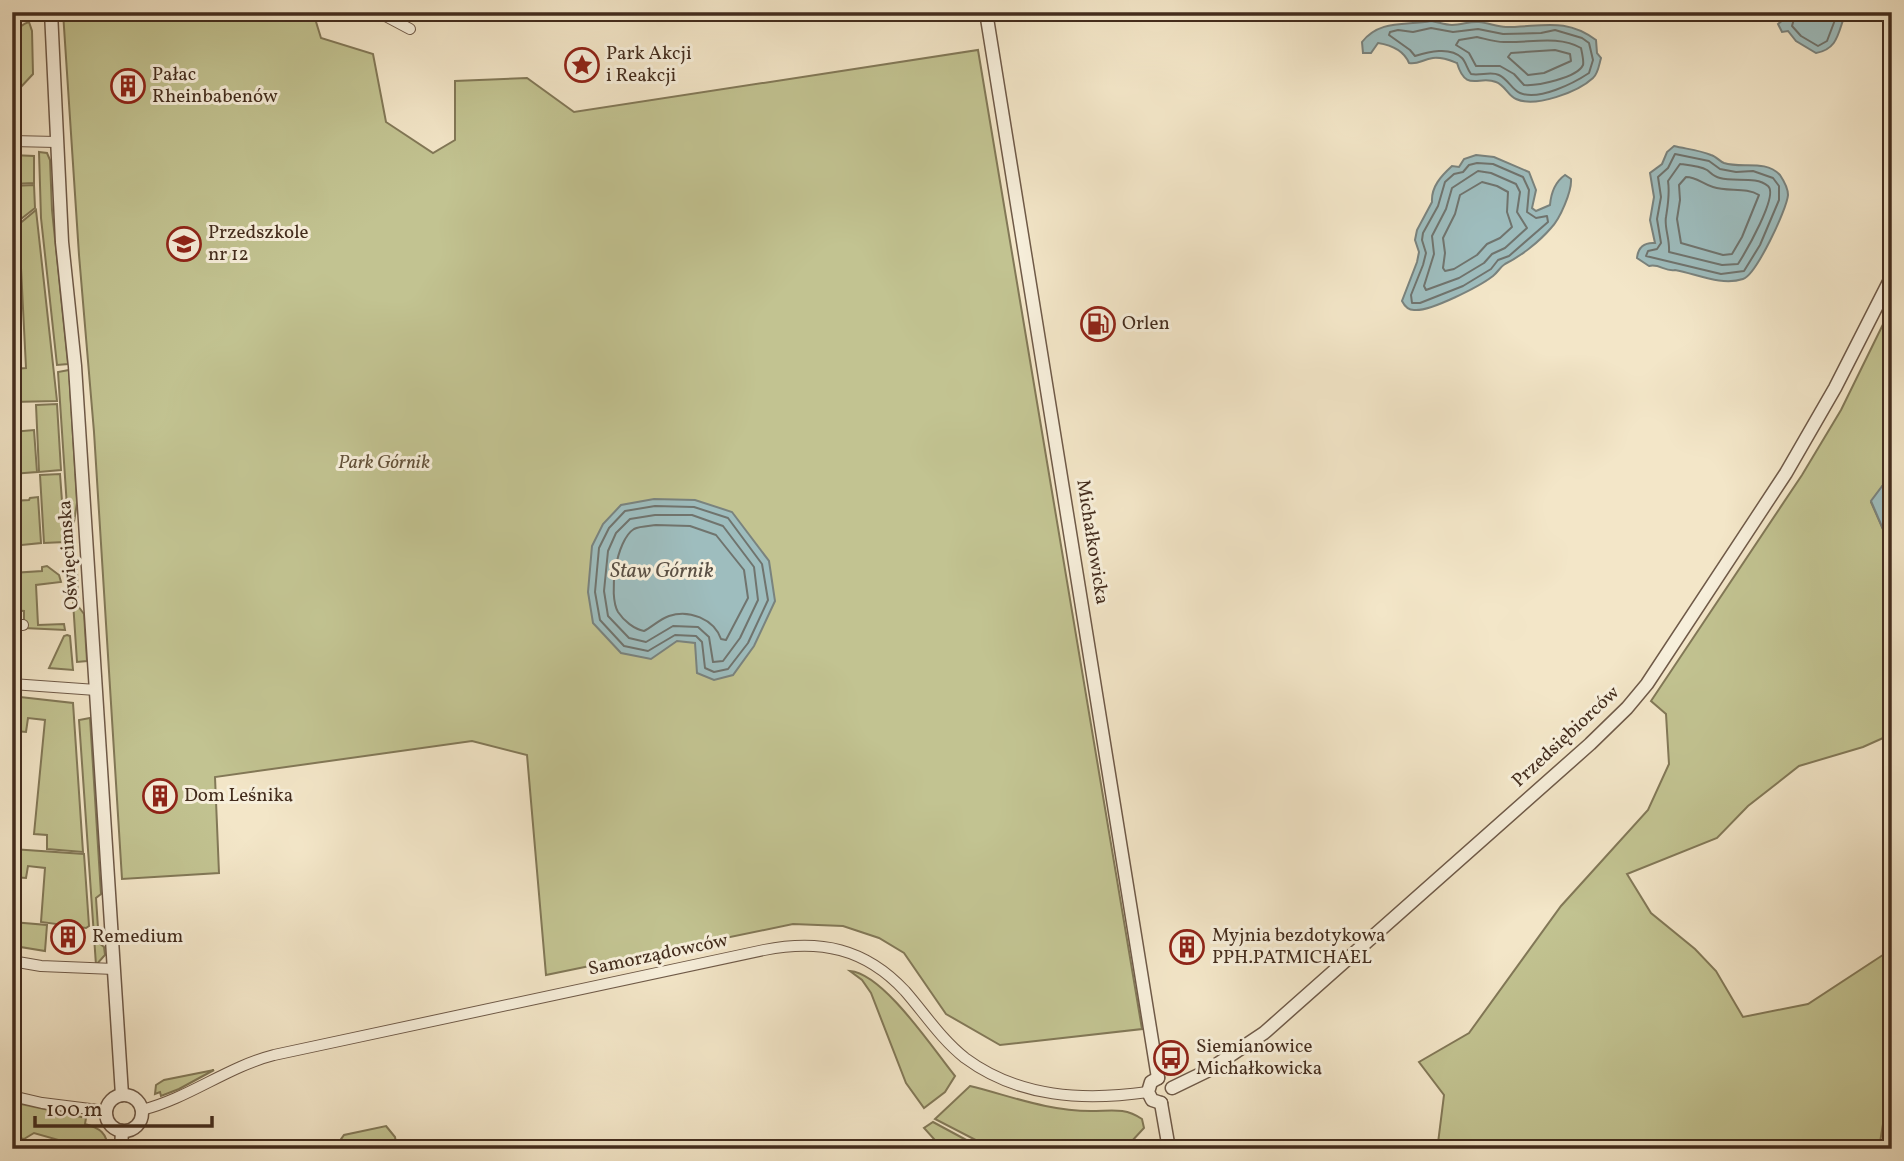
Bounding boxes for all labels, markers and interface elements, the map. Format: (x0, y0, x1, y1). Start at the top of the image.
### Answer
place label: Park Akcji i Reakcji (606, 41, 692, 89)
place icon: Park Akcji i Reakcji (563, 46, 601, 84)
place label: Pałac Rheinbabenów (152, 62, 278, 110)
building icon: Pałac Rheinbabenów (109, 67, 147, 105)
place label: Przedszkole nr 12 (208, 220, 309, 268)
school or university icon: Przedszkole nr 12 (165, 225, 203, 263)
fuel station icon: Orlen (1079, 305, 1117, 343)
place label: Orlen (1122, 311, 1170, 337)
park label: Park Górnik (338, 450, 430, 476)
street label: Michałkowicka (1069, 478, 1115, 606)
street label: Oświęcimska (52, 499, 86, 611)
water label: Staw Górnik (610, 557, 714, 586)
street label: Przedsiębiorców (1507, 680, 1626, 794)
building icon: Dom Leśnika (141, 777, 179, 815)
place label: Dom Leśnika (184, 783, 293, 809)
building icon: Remedium (49, 918, 87, 956)
place label: Myjnia bezdotykowa PPH.PATMICHAEL (1212, 923, 1386, 971)
place label: Remedium (92, 924, 184, 950)
street label: Samorządowców (586, 927, 730, 982)
building icon: Myjnia bezdotykowa PPH.PATMICHAEL (1168, 928, 1206, 966)
place label: Siemianowice Michałkowicka (1196, 1034, 1322, 1082)
bus stop icon: Siemianowice Michałkowicka (1152, 1039, 1190, 1077)
scale bar (35, 1084, 212, 1128)
text: 100 m (46, 1096, 103, 1125)

